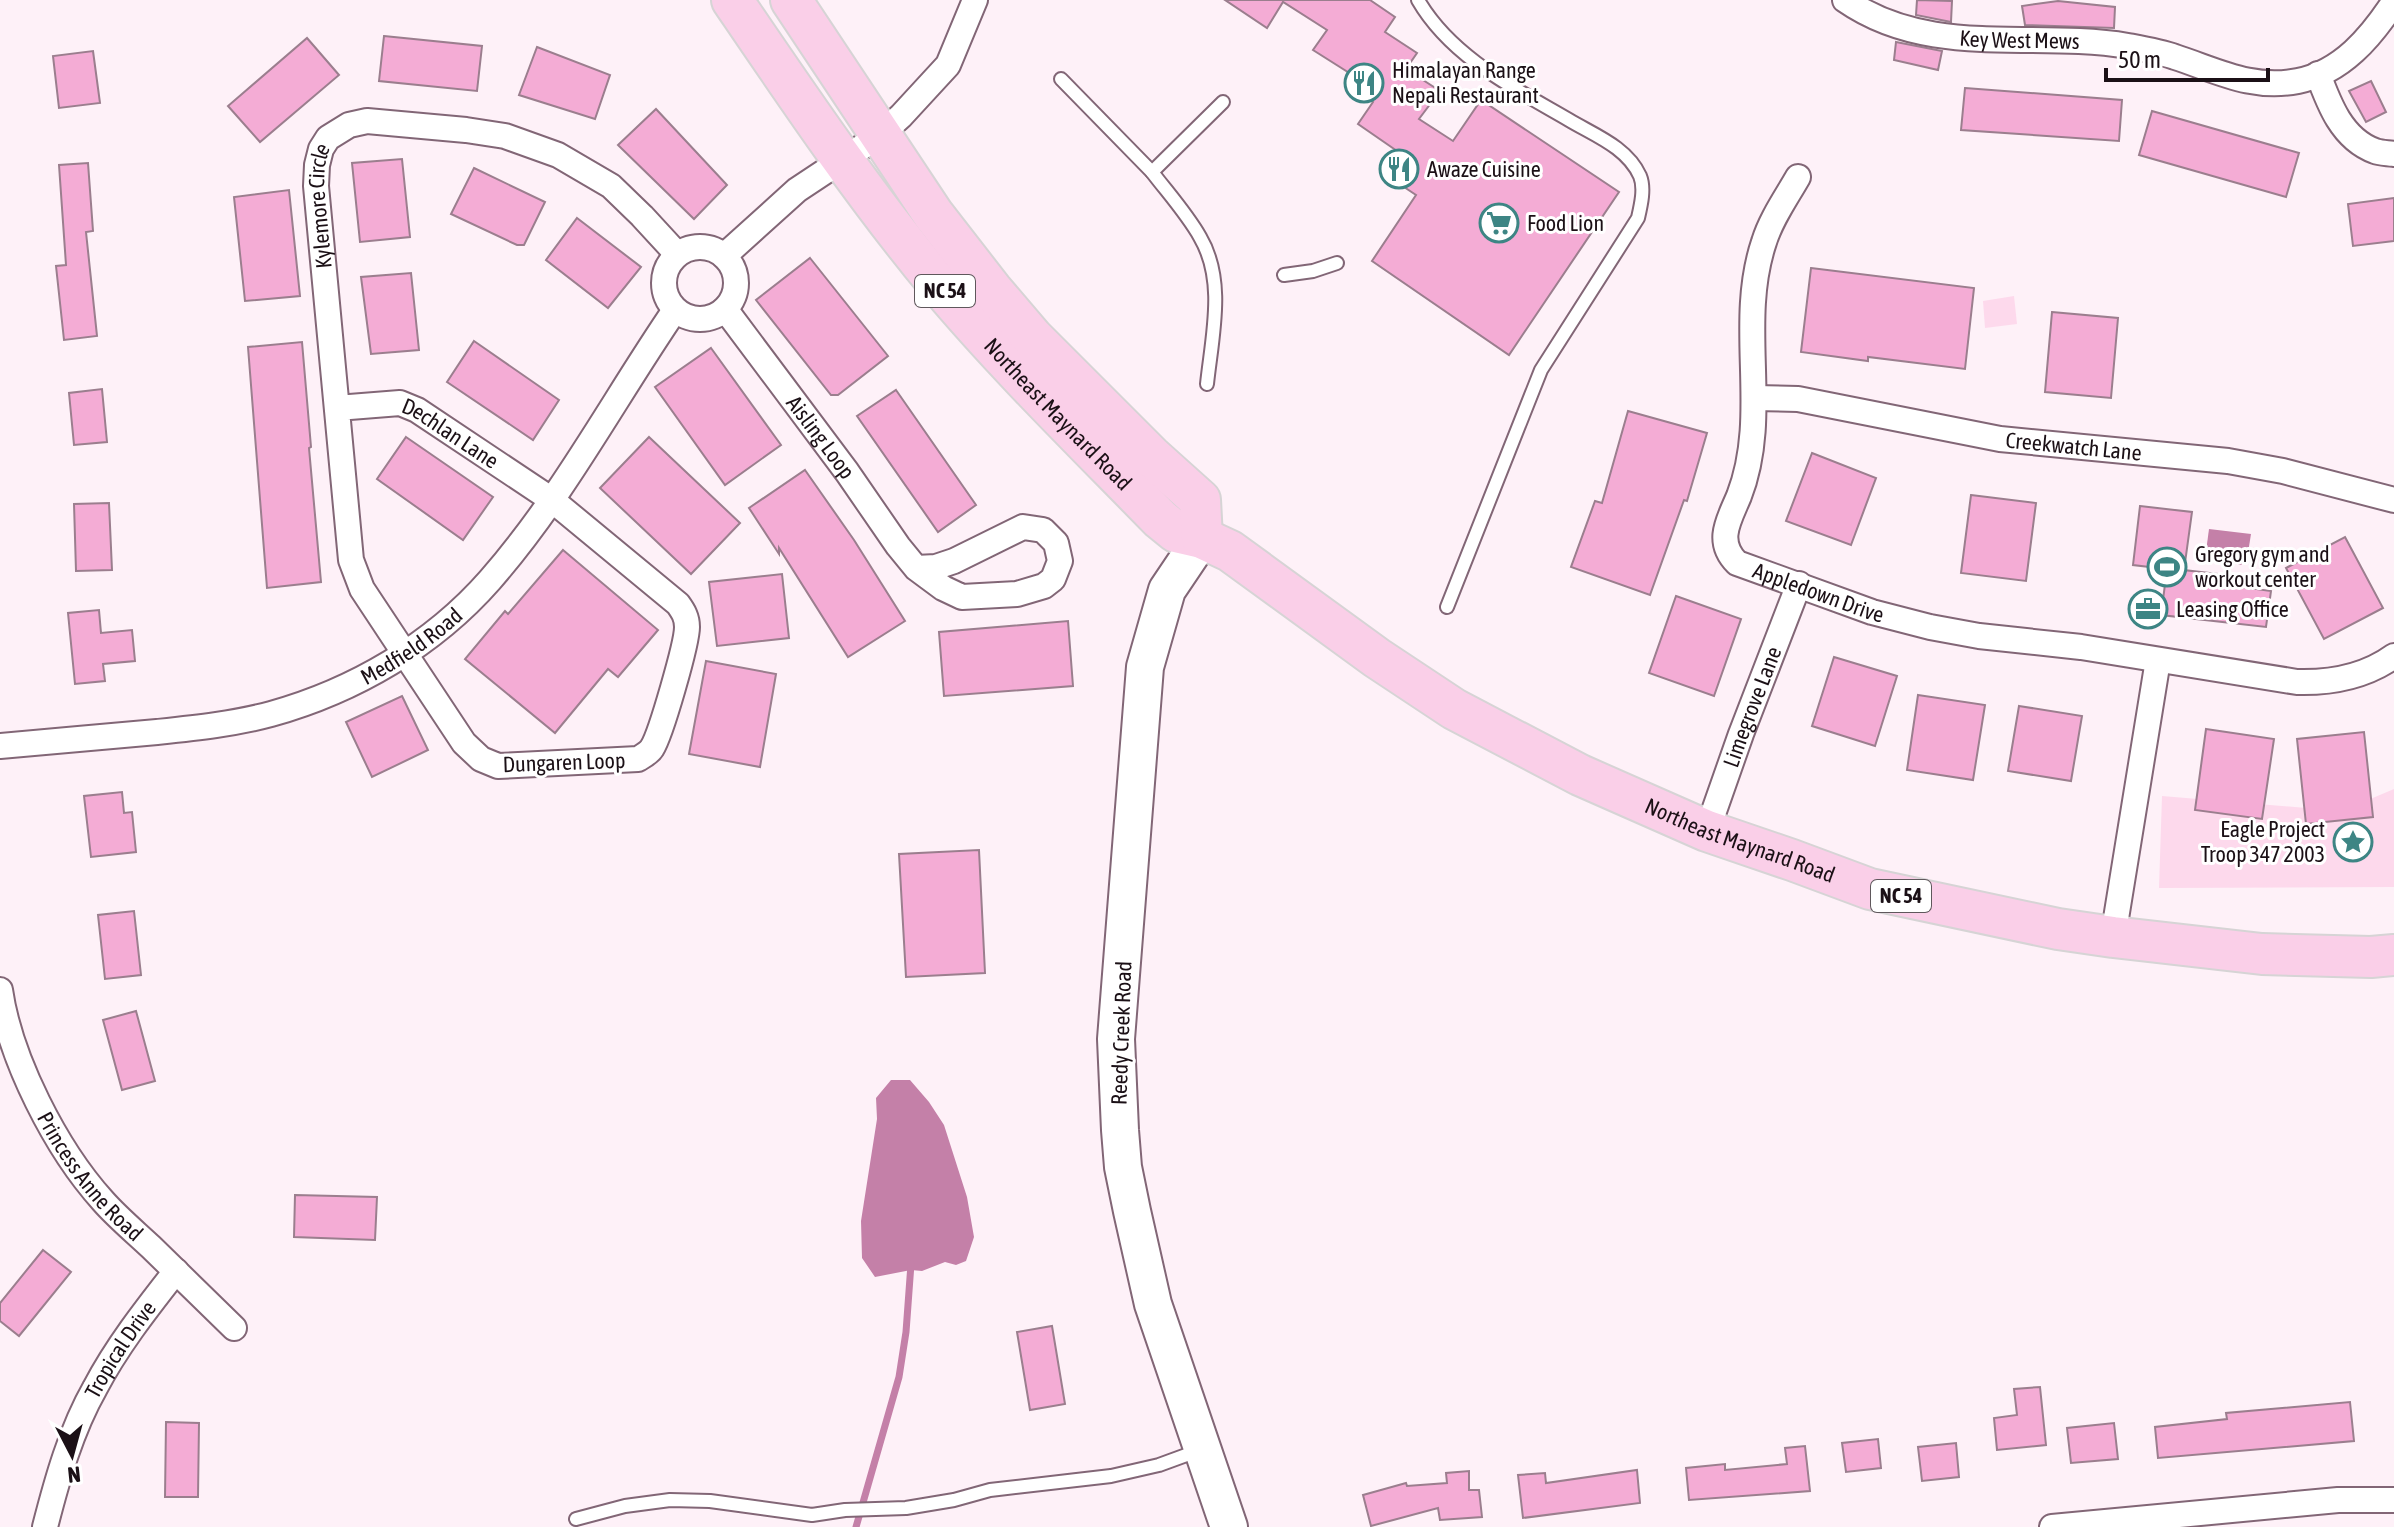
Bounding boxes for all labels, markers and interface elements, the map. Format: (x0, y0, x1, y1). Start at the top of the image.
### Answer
street label: Key West Mews (1959, 25, 2080, 54)
scale bar (2106, 32, 2268, 82)
text: 50 m (2118, 46, 2161, 73)
place label: Himalayan Range Nepali Restaurant (1392, 57, 1539, 108)
restaurant icon: Himalayan Range Nepali Restaurant (1343, 62, 1385, 104)
street label: Kylemore Circle (303, 137, 337, 270)
restaurant icon: Awaze Cuisine (1378, 148, 1420, 190)
place label: Awaze Cuisine (1427, 156, 1541, 182)
supermarket icon: Food Lion (1478, 202, 1520, 244)
place label: Food Lion (1527, 210, 1604, 236)
road number: NC 54 (915, 275, 975, 307)
street label: Northeast Maynard Road (979, 333, 1137, 495)
street label: Aisling Loop (781, 390, 860, 484)
street label: Dechlan Lane (398, 392, 504, 474)
street label: Creekwatch Lane (2005, 427, 2143, 466)
place label: Gregory gym and workout center (2195, 541, 2330, 592)
sports icon: Gregory gym and workout center (2146, 546, 2188, 588)
street label: Appledown Drive (1750, 557, 1887, 628)
office icon: Leasing Office (2127, 588, 2169, 630)
place label: Leasing Office (2176, 596, 2289, 622)
street label: Medfield Road (356, 602, 467, 690)
street label: Limegrove Lane (1717, 643, 1787, 771)
street label: Dungaren Loop (502, 747, 626, 777)
street label: Northeast Maynard Road (1641, 792, 1839, 888)
place label: Eagle Project Troop 347 2003 (2201, 816, 2325, 867)
place icon: Eagle Project Troop 347 2003 (2332, 821, 2374, 863)
road number: NC 54 (1871, 880, 1931, 912)
street label: Reedy Creek Road (1105, 960, 1137, 1106)
street label: Princess Anne Road (32, 1107, 148, 1246)
street label: Tropical Drive (79, 1296, 161, 1403)
north arrow (32, 1415, 112, 1495)
text: N (66, 1461, 82, 1488)

